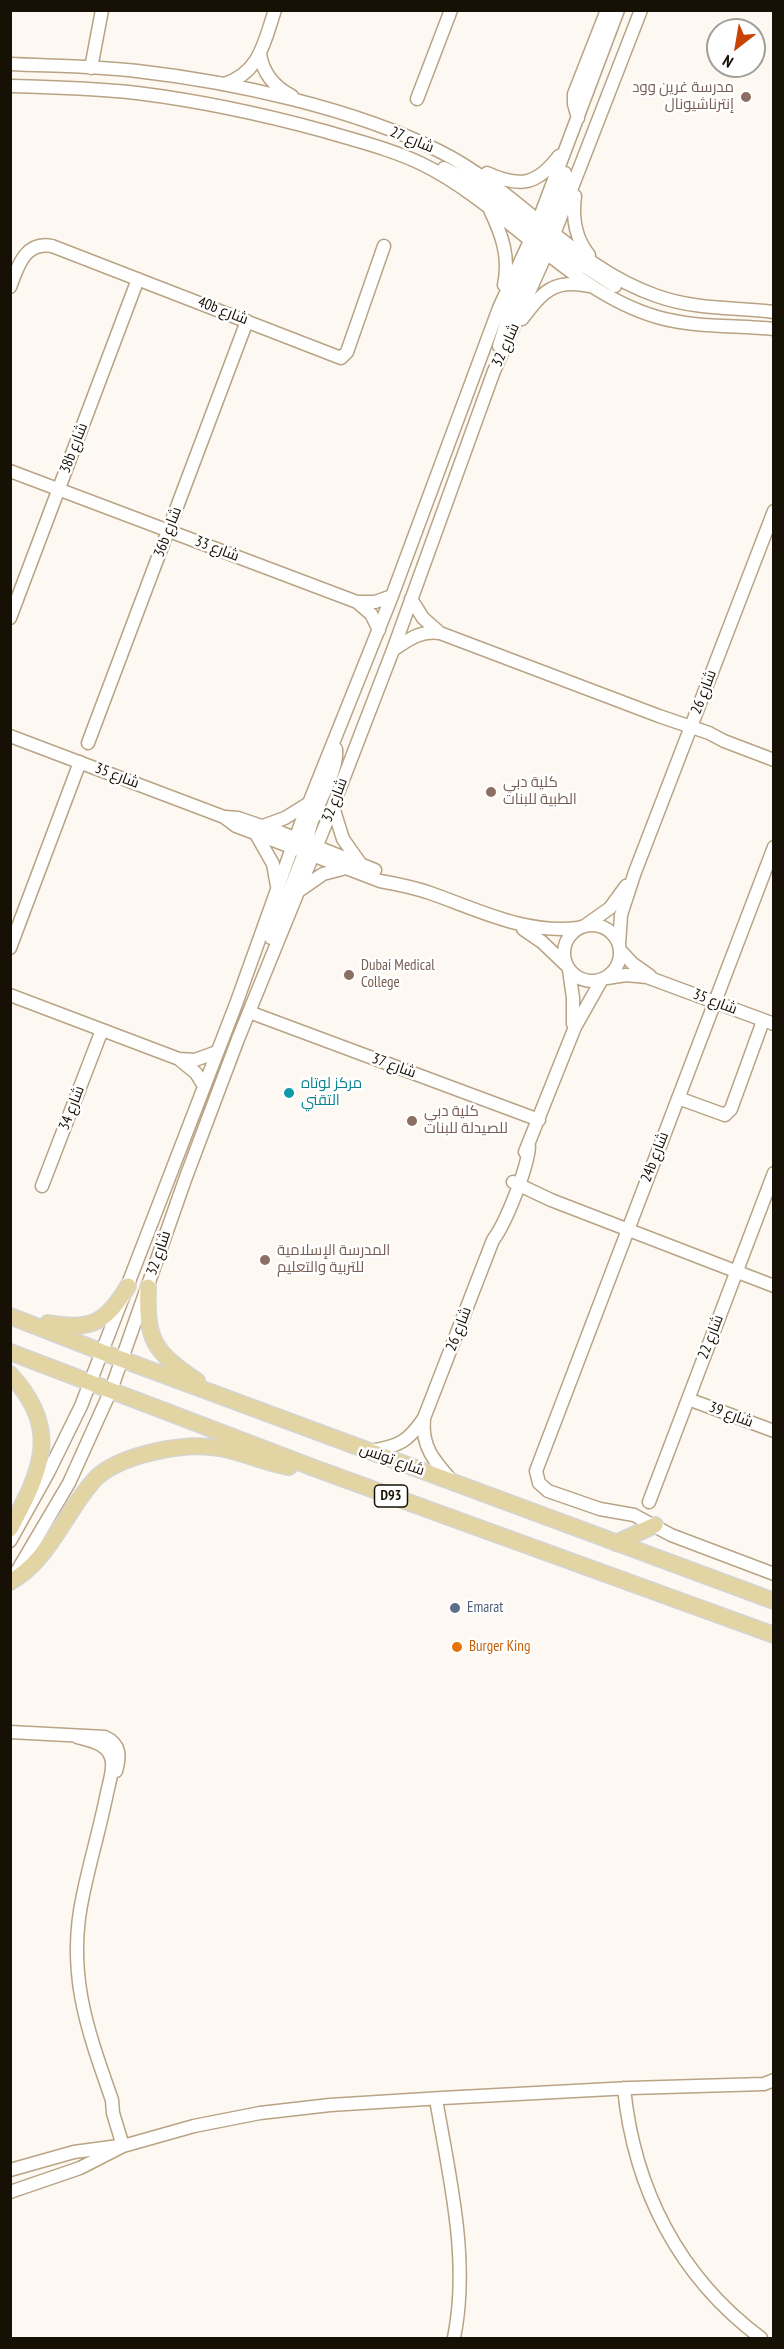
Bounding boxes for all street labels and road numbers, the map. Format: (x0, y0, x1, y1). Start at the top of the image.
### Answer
street label: شارع 27 (387, 123, 437, 157)
street label: 40b شارع (195, 293, 251, 329)
street label: شارع 32 (488, 320, 524, 370)
street label: 38b شارع (56, 420, 92, 476)
street label: 36b شارع (150, 504, 186, 560)
street label: شارع 33 (192, 532, 242, 566)
street label: شارع 26 (687, 667, 721, 717)
street label: شارع 35 (92, 759, 142, 793)
street label: شارع 32 (318, 775, 352, 825)
street label: شارع 35 (690, 985, 740, 1019)
street label: شارع 37 (369, 1050, 419, 1082)
street label: شارع 34 (55, 1083, 89, 1133)
street label: 24b شارع (637, 1129, 673, 1185)
street label: شارع 32 (143, 1228, 175, 1278)
street label: شارع 26 (442, 1304, 476, 1354)
street label: شارع 22 (694, 1312, 728, 1362)
street label: شارع 39 (706, 1398, 756, 1432)
street label: شارع تونس (357, 1440, 427, 1480)
road number: D93 (374, 1485, 408, 1507)

